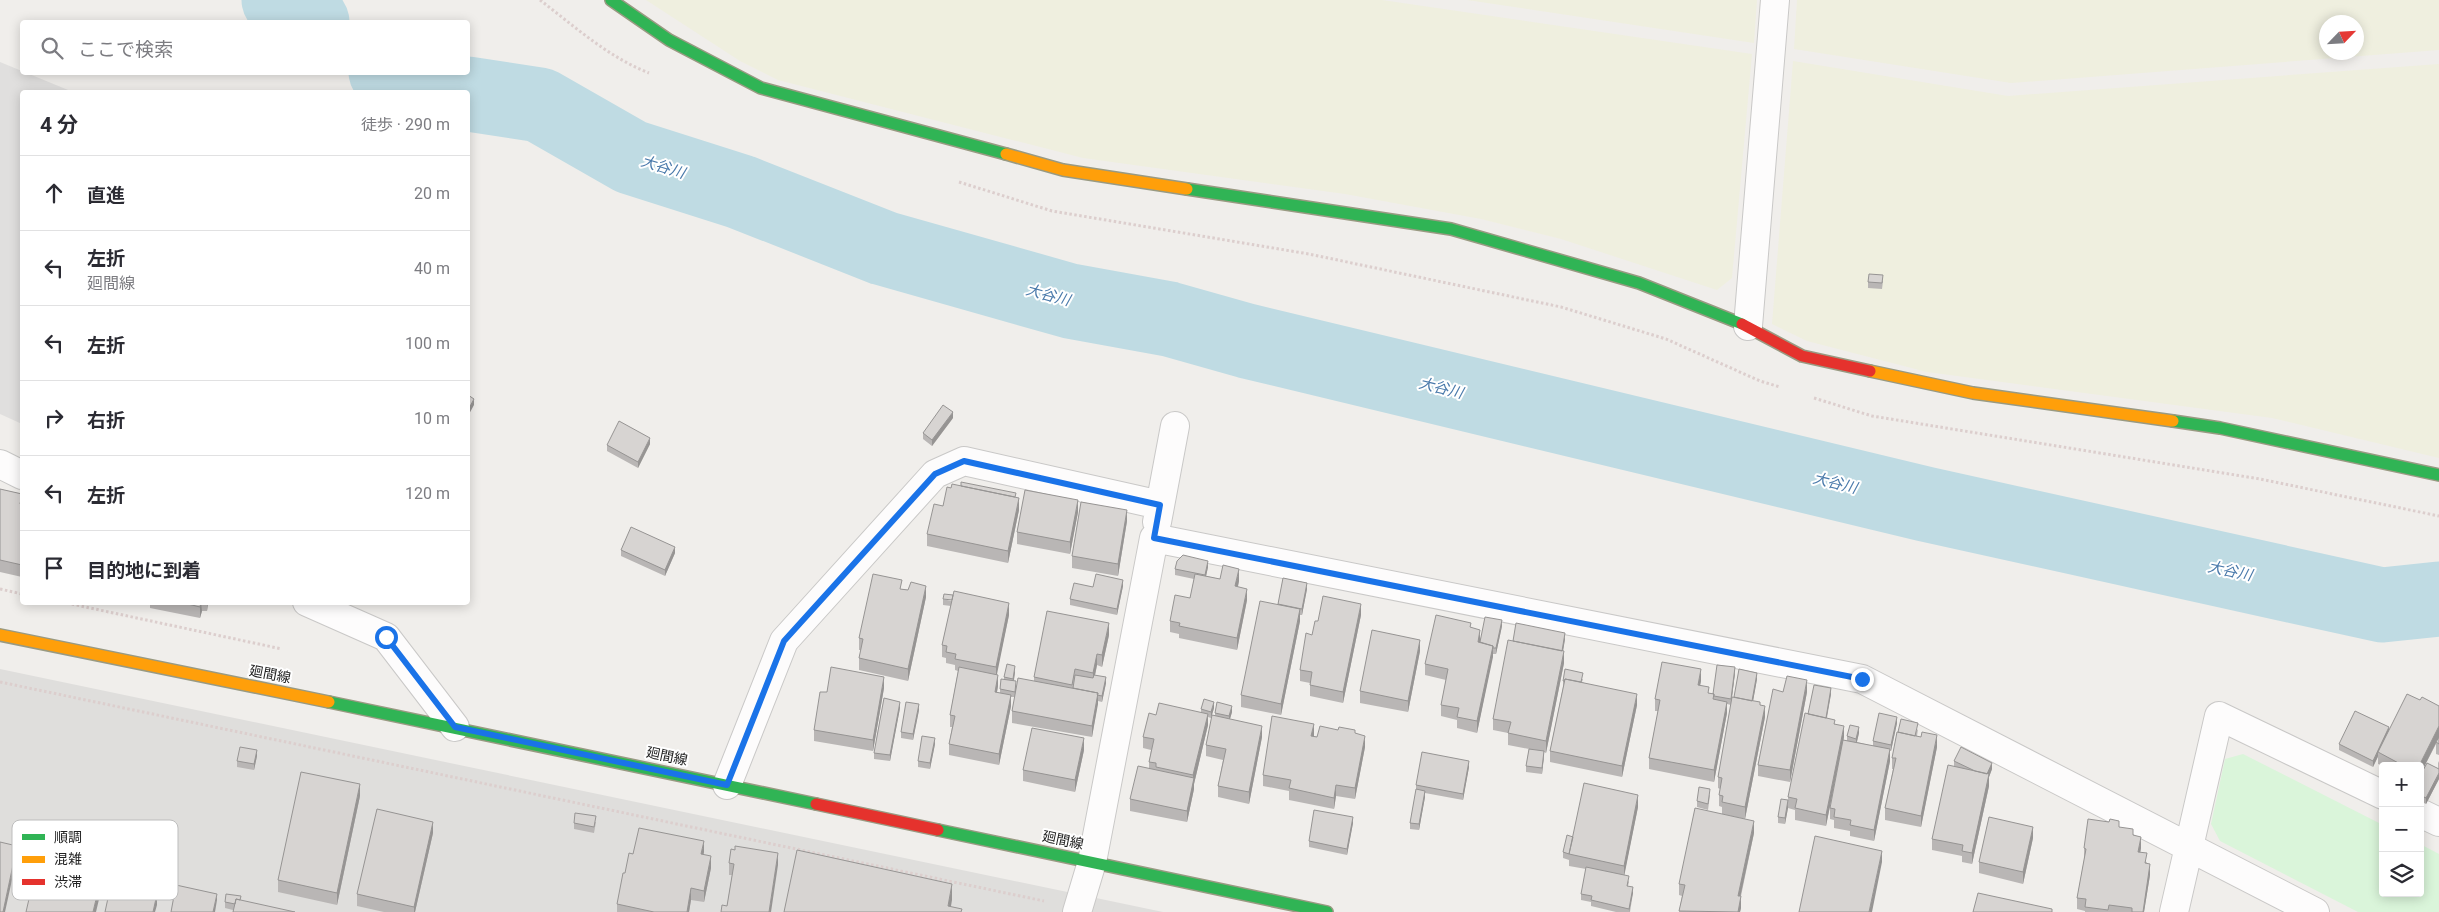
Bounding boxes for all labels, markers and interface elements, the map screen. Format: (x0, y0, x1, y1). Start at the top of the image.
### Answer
north arrow (2319, 15, 2364, 60)
search box (20, 20, 470, 75)
icon: search (38, 34, 66, 62)
text: ここで検索 (78, 38, 173, 61)
text: 4 分 (40, 113, 78, 137)
text: 徒歩 · 290 m (361, 115, 450, 134)
water label: 大谷川 (639, 152, 689, 183)
icon: ahead (40, 179, 68, 207)
text: 直進 (87, 184, 125, 207)
text: 20 m (414, 184, 450, 203)
text: 左折 (87, 247, 125, 270)
icon: left (40, 254, 68, 282)
text: 40 m (414, 259, 450, 278)
text: 廻間線 (87, 274, 135, 293)
water label: 大谷川 (1024, 280, 1074, 310)
icon: left (40, 329, 68, 357)
text: 左折 (87, 334, 125, 357)
text: 100 m (405, 334, 450, 353)
water label: 大谷川 (1417, 374, 1467, 403)
icon: right (40, 404, 68, 432)
text: 右折 (87, 409, 125, 432)
text: 10 m (414, 409, 450, 428)
water label: 大谷川 (1811, 469, 1861, 498)
icon: left (40, 479, 68, 507)
text: 左折 (87, 484, 125, 507)
text: 120 m (405, 484, 450, 503)
icon: arrive (40, 554, 68, 582)
water label: 大谷川 (2206, 558, 2256, 585)
text: 目的地に到着 (87, 559, 201, 582)
route start (375, 626, 398, 649)
street label: 廻間線 (248, 662, 292, 686)
route end (1851, 668, 1874, 691)
street label: 廻間線 (645, 744, 689, 768)
map controls (2379, 762, 2424, 897)
button: + (2379, 762, 2424, 807)
button: − (2379, 807, 2424, 852)
legend (12, 820, 178, 900)
street label: 廻間線 (1041, 828, 1085, 852)
text: 順調 (54, 829, 82, 845)
text: 混雑 (54, 851, 82, 867)
button: layers (2379, 852, 2424, 897)
text: 渋滞 (54, 874, 82, 890)

